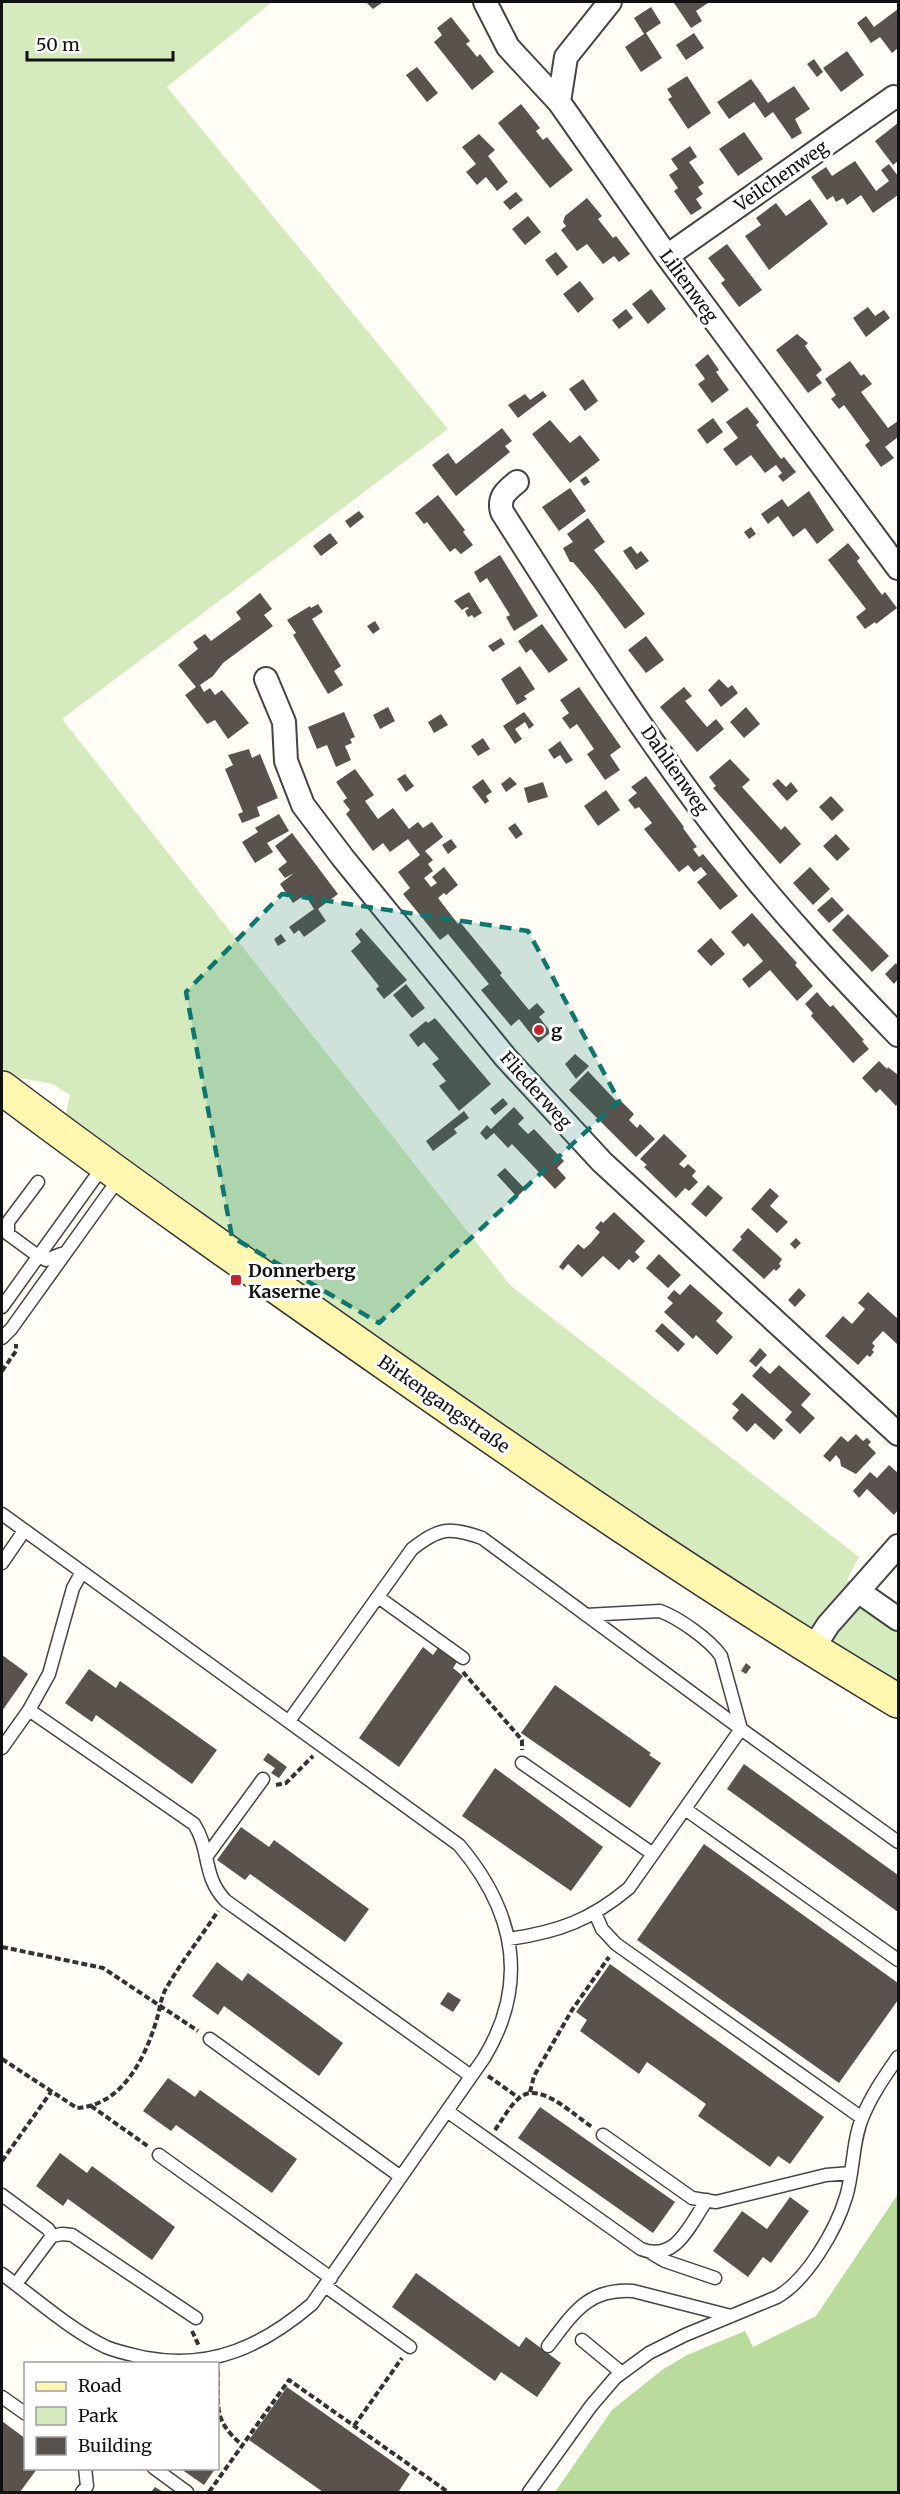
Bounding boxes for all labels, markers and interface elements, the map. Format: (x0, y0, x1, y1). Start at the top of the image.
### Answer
scale bar (27, 24, 172, 62)
text: 50 m (36, 33, 80, 56)
street label: Veilchenweg (729, 135, 832, 217)
street label: Lilienweg (655, 245, 723, 327)
street label: Dahlienweg (636, 721, 714, 819)
place label: g (551, 1019, 562, 1042)
marker: g (532, 1023, 546, 1037)
street label: Fliederweg (495, 1046, 577, 1134)
place label: Donnerberg Kaserne (248, 1259, 355, 1303)
marker: Donnerberg Kaserne (229, 1273, 243, 1287)
street label: Birkengangstraße (374, 1350, 514, 1458)
legend (24, 2362, 219, 2470)
text: Road (78, 2374, 122, 2397)
text: Park (78, 2404, 119, 2427)
text: Building (78, 2434, 152, 2457)

